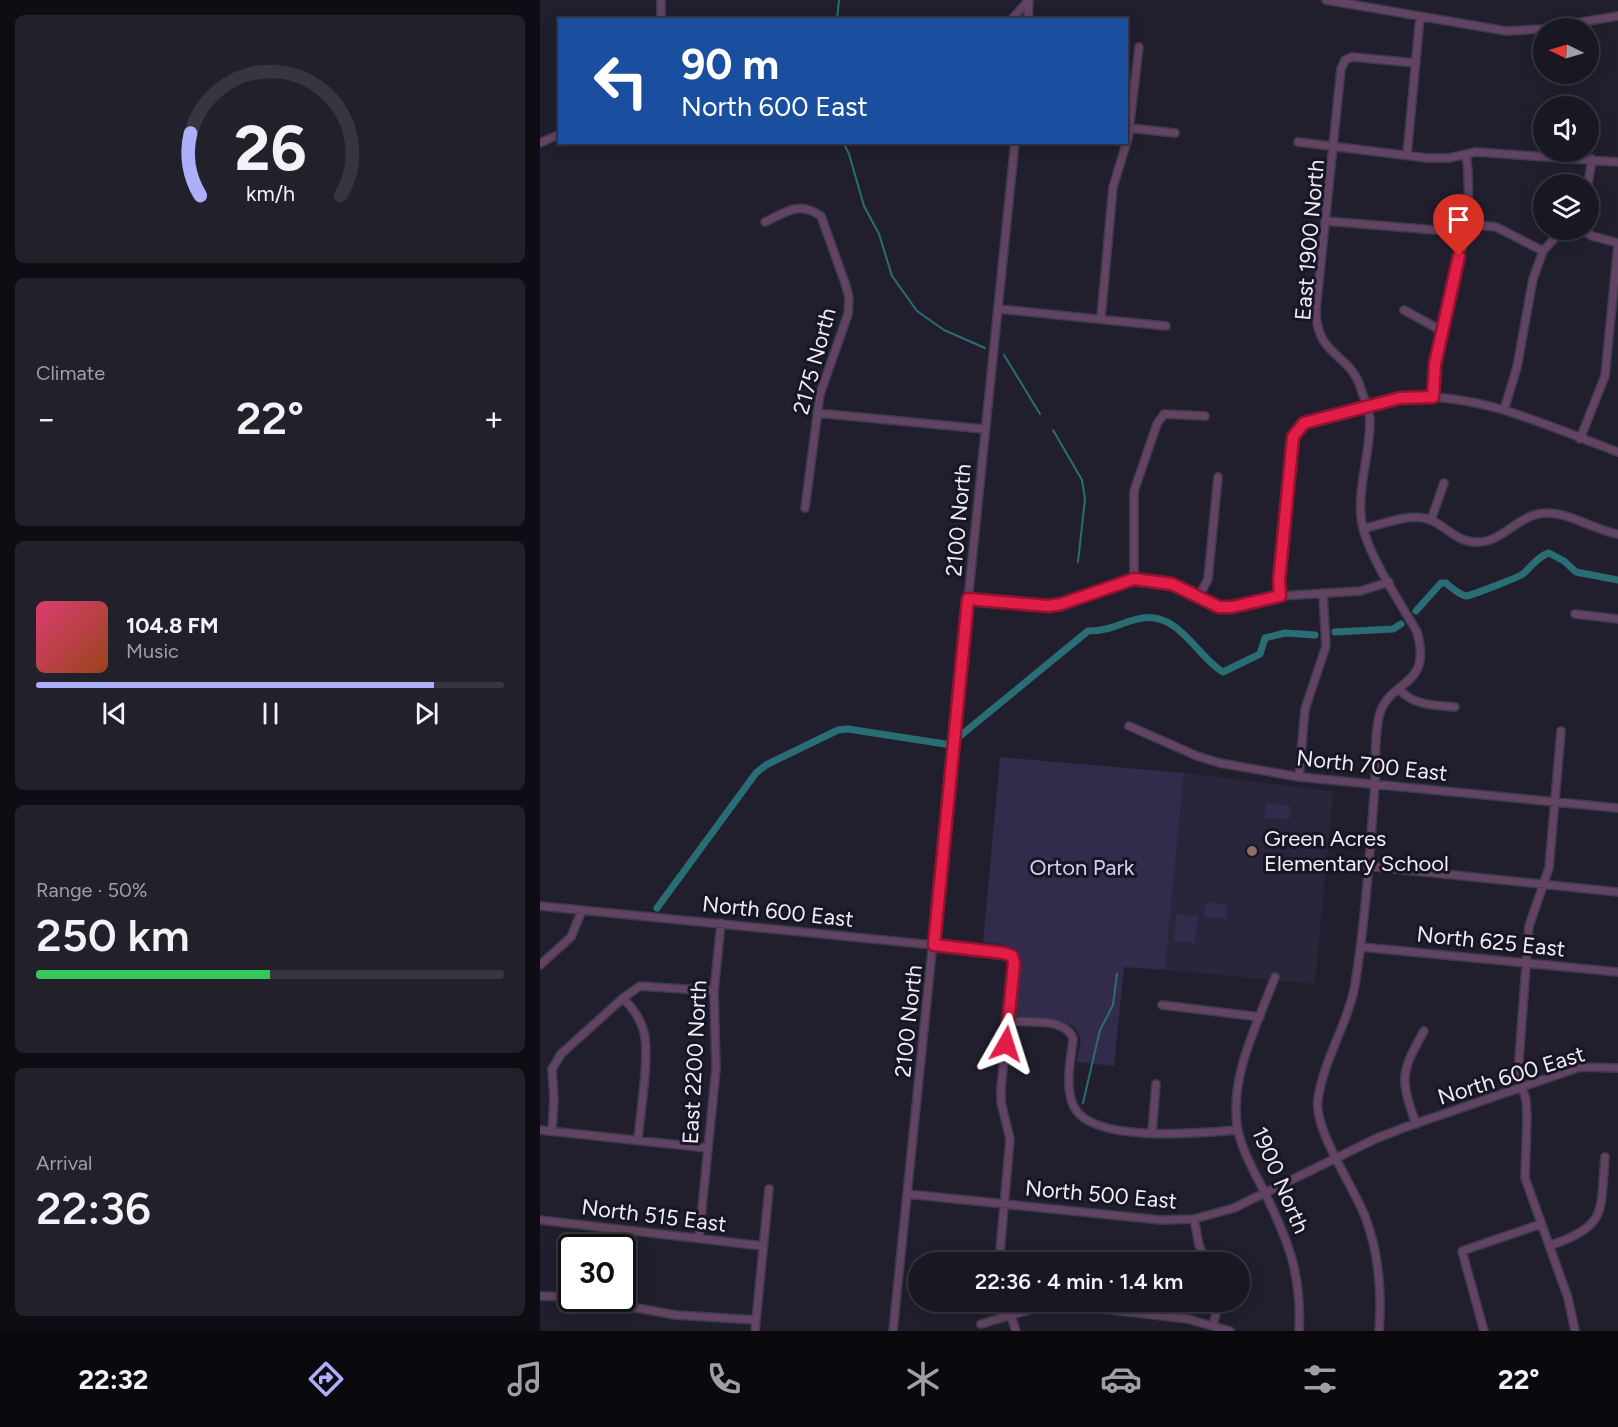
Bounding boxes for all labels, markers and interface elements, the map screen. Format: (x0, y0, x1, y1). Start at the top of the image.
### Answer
north arrow (1533, 18, 1599, 84)
map controls (1533, 18, 1599, 240)
text: 90 m (681, 39, 779, 90)
icon: left (582, 42, 660, 120)
text: North 600 East (681, 90, 868, 123)
button: sound (1533, 96, 1599, 162)
text: 26 (234, 111, 306, 186)
street label: East 1900 North (1289, 159, 1330, 322)
button: layers (1533, 174, 1599, 240)
text: km/h (246, 181, 294, 206)
pin (1433, 194, 1484, 256)
icon: arrive (1442, 203, 1475, 236)
street label: 2175 North (787, 305, 842, 417)
text: Climate (36, 361, 105, 385)
text: 22° (236, 391, 304, 445)
text: − (36, 399, 57, 438)
text: + (483, 399, 504, 438)
street label: 2100 North (940, 463, 977, 577)
text: 104.8 FM (126, 612, 219, 639)
text: Music (126, 639, 179, 663)
icon: previous (98, 697, 131, 730)
icon: pause (254, 697, 287, 730)
icon: next (410, 697, 443, 730)
street label: North 700 East (1295, 744, 1449, 787)
place label: Green Acres Elementary School (1264, 825, 1449, 877)
marker: Green Acres Elementary School (1245, 844, 1259, 858)
park label: Orton Park (1029, 854, 1135, 881)
text: Range · 50% (36, 878, 148, 902)
street label: North 600 East (701, 890, 855, 933)
text: 250 km (36, 908, 190, 962)
street label: North 625 East (1415, 920, 1566, 963)
street label: 2100 North (889, 964, 928, 1079)
street label: East 2200 North (677, 979, 712, 1145)
position arrow (974, 1012, 1038, 1076)
street label: North 600 East (1434, 1040, 1588, 1111)
street label: 1900 North (1246, 1123, 1315, 1237)
text: Arrival (36, 1151, 92, 1175)
street label: North 500 East (1024, 1174, 1178, 1215)
text: 22:36 (36, 1181, 151, 1235)
street label: North 515 East (580, 1193, 728, 1238)
speed limit sign: 30 (558, 1234, 636, 1312)
text: 22:36 · 4 min · 1.4 km (975, 1268, 1183, 1295)
icon: directions (305, 1358, 347, 1400)
icon: music (504, 1358, 546, 1400)
icon: phone (703, 1358, 745, 1400)
icon: climate (902, 1358, 944, 1400)
icon: car (1100, 1358, 1142, 1400)
icon: filters (1299, 1358, 1341, 1400)
text: 22:32 (78, 1363, 148, 1396)
text: 22° (1498, 1363, 1540, 1396)

